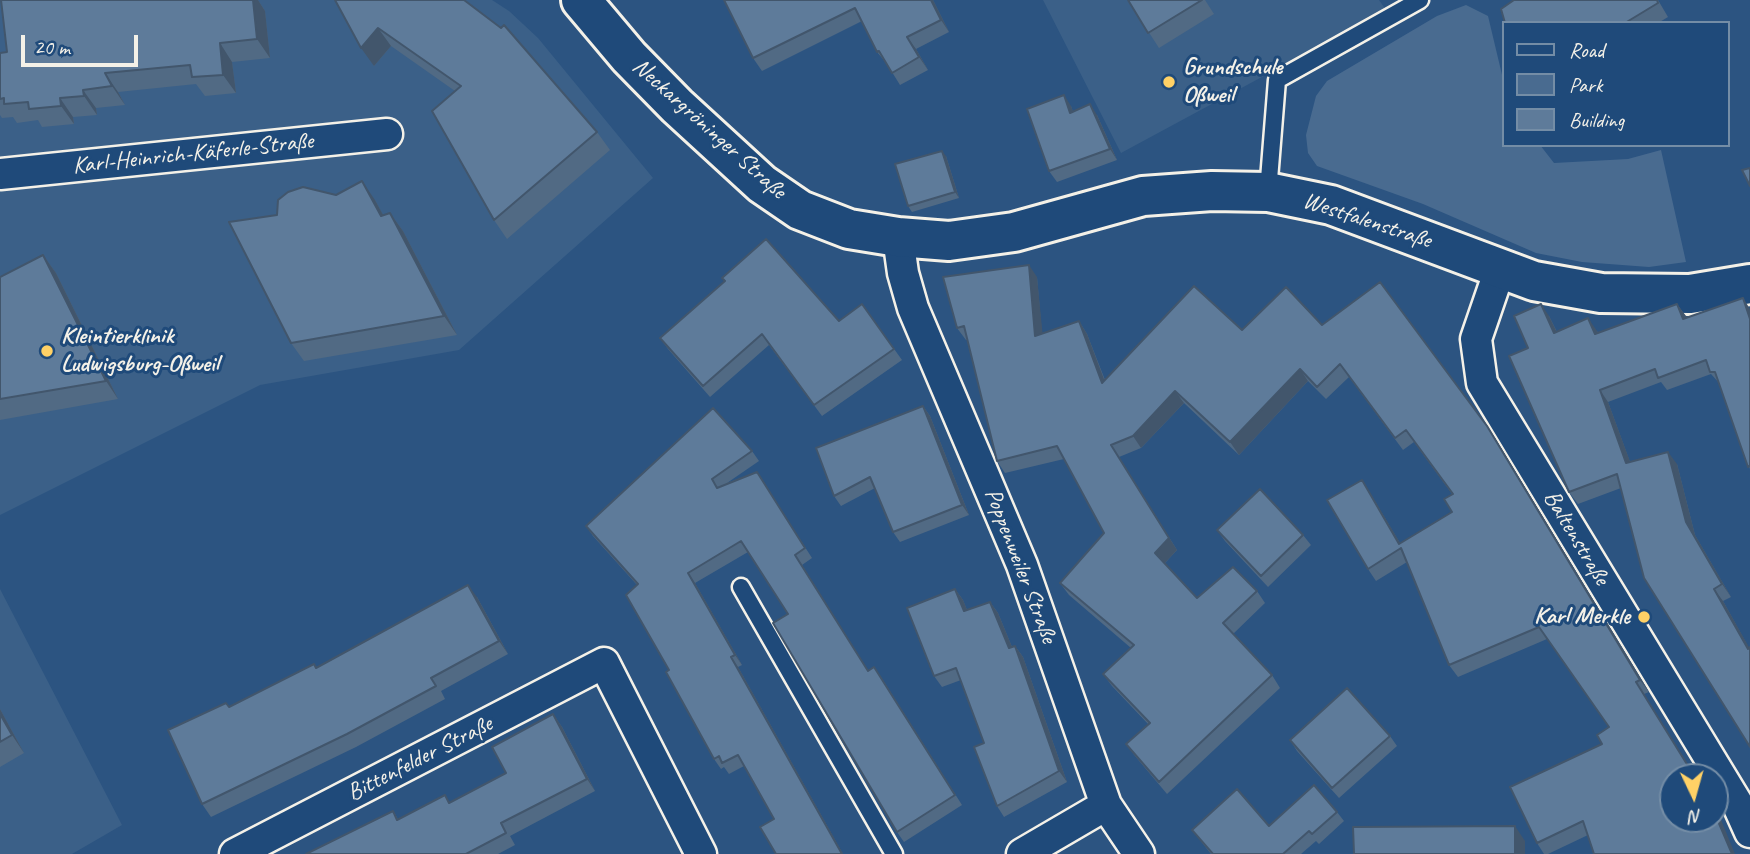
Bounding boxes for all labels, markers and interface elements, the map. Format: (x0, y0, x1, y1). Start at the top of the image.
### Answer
scale bar (24, 21, 142, 65)
legend (1502, 21, 1729, 147)
text: 20 m (34, 34, 70, 60)
text: Road (1569, 37, 1604, 63)
street label: Neckargröninger Straße (626, 52, 792, 206)
place label: Grundschule Oßweil (1183, 54, 1282, 110)
text: Park (1569, 72, 1602, 98)
marker: Grundschule Oßweil (1161, 74, 1177, 90)
text: Building (1569, 107, 1624, 133)
street label: Karl-Heinrich-Käferle-Straße (71, 127, 315, 181)
street label: Westfalenstraße (1299, 187, 1435, 255)
place label: Kleintierklinik Ludwigsburg-Oßweil (61, 323, 219, 379)
marker: Kleintierklinik Ludwigsburg-Oßweil (39, 343, 55, 359)
street label: Poppenweiler Straße (977, 485, 1063, 647)
street label: Baltenstraße (1536, 485, 1616, 591)
place label: Karl Merkle (1534, 603, 1630, 631)
marker: Karl Merkle (1636, 609, 1652, 625)
street label: Bittenfelder Straße (343, 710, 497, 808)
north arrow (1659, 763, 1729, 833)
text: N (1689, 804, 1703, 829)

